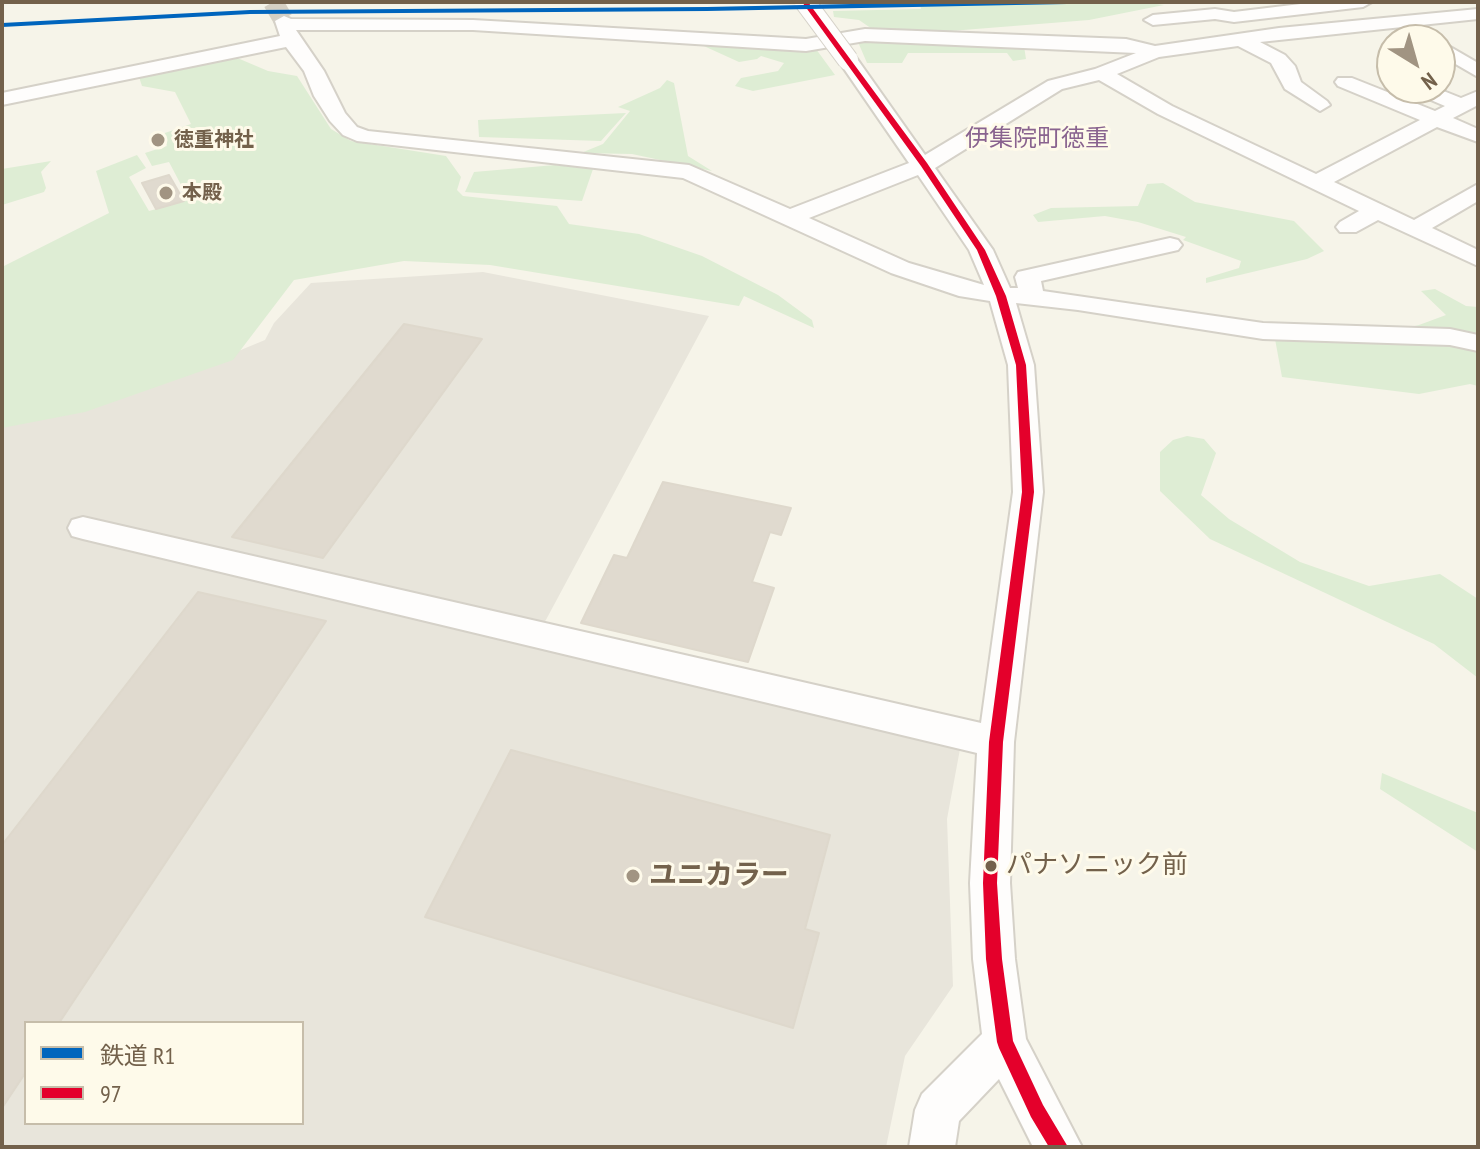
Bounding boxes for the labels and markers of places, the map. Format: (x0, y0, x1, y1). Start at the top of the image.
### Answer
place label: 徳重神社 (174, 128, 254, 152)
marker: 徳重神社 (149, 131, 167, 149)
place label: 本殿 (182, 181, 222, 205)
marker: 本殿 (157, 184, 175, 202)
place label: パナソニック前 (1006, 850, 1188, 882)
marker: パナソニック前 (983, 858, 999, 874)
place label: ユニカラー (649, 859, 789, 893)
marker: ユニカラー (624, 867, 642, 885)

